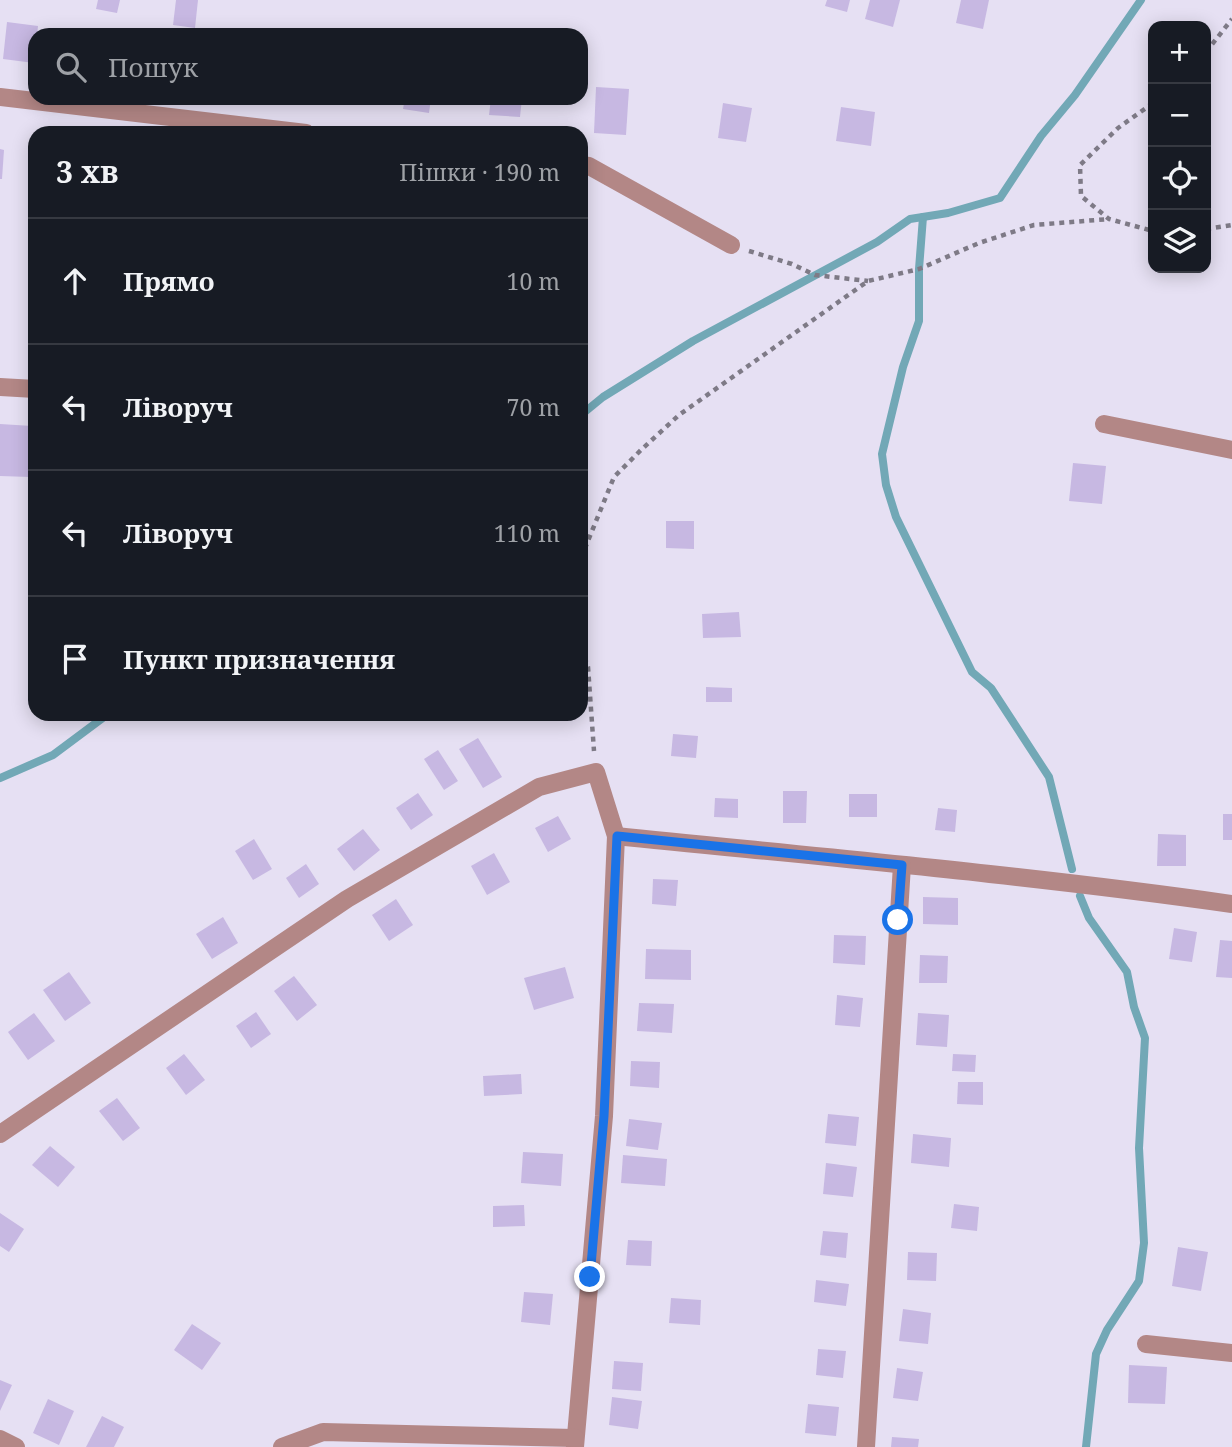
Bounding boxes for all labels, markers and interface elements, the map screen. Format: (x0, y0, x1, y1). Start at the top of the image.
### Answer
map controls (1148, 21, 1211, 273)
button: + (1148, 21, 1211, 84)
search box (28, 28, 588, 105)
icon: search (52, 48, 90, 86)
text: Пошук (108, 49, 198, 85)
button: − (1148, 84, 1211, 147)
button: locate (1148, 147, 1211, 210)
text: 3 хв (56, 151, 118, 192)
text: Пішки · 190 m (399, 156, 560, 188)
button: layers (1148, 210, 1211, 273)
icon: ahead (56, 262, 94, 300)
text: Прямо (123, 263, 214, 299)
text: 10 m (507, 265, 560, 297)
icon: left (56, 388, 94, 426)
text: Ліворуч (123, 389, 233, 425)
text: 70 m (507, 391, 560, 423)
icon: left (56, 514, 94, 552)
text: Ліворуч (123, 515, 233, 551)
text: 110 m (494, 517, 560, 549)
icon: arrive (56, 640, 94, 678)
text: Пункт призначення (123, 641, 395, 677)
route start (882, 904, 913, 935)
route end (574, 1261, 605, 1292)

